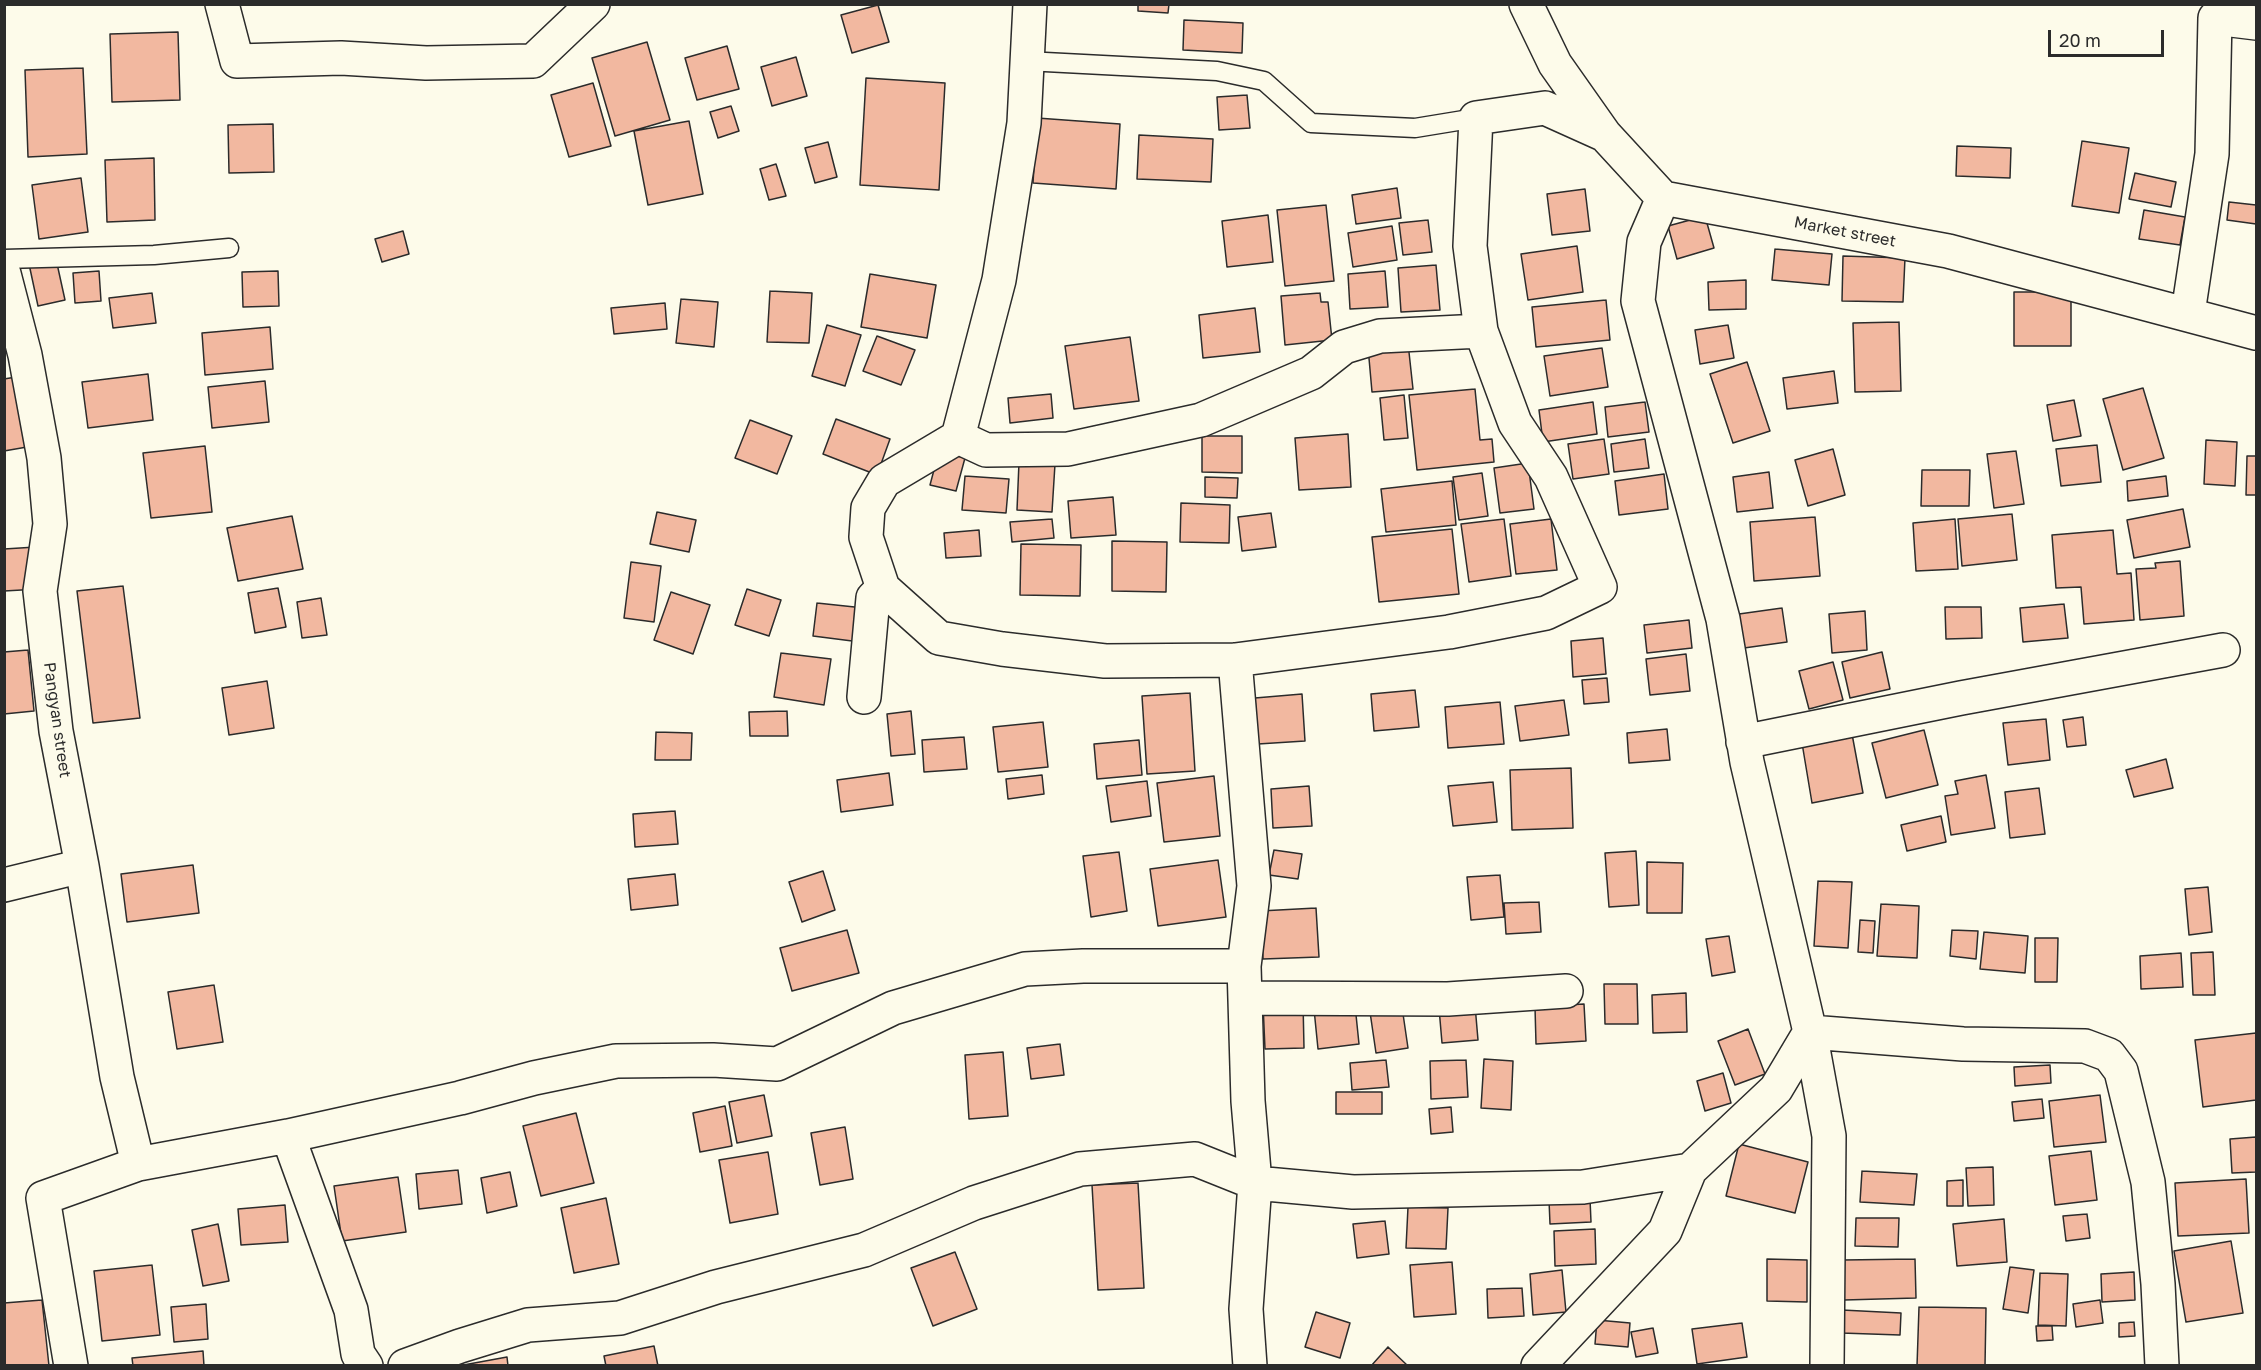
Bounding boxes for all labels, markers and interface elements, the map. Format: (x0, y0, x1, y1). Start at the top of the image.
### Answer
scale bar (2051, 18, 2166, 56)
text: 20 m (2059, 29, 2101, 51)
street label: Market street (1792, 213, 1898, 251)
street label: Pangyan street (39, 661, 75, 779)

